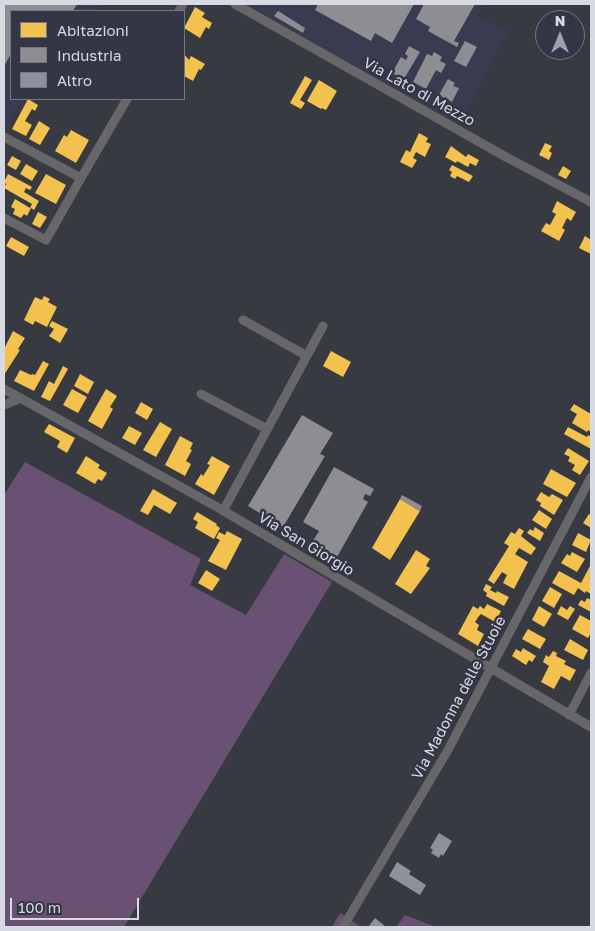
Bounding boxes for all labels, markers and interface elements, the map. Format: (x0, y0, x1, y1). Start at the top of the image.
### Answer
legend (10, 10, 185, 100)
north arrow (535, 10, 585, 60)
text: N (555, 12, 565, 29)
text: Abitazioni (57, 21, 129, 39)
text: Industria (57, 46, 122, 64)
street label: Via Lato di Mezzo (360, 54, 478, 130)
text: Altro (57, 71, 92, 89)
street label: Via San Giorgio (255, 508, 357, 580)
street label: Via Madonna delle Stuoie (408, 613, 510, 783)
scale bar (12, 888, 141, 920)
text: 100 m (18, 898, 61, 916)

